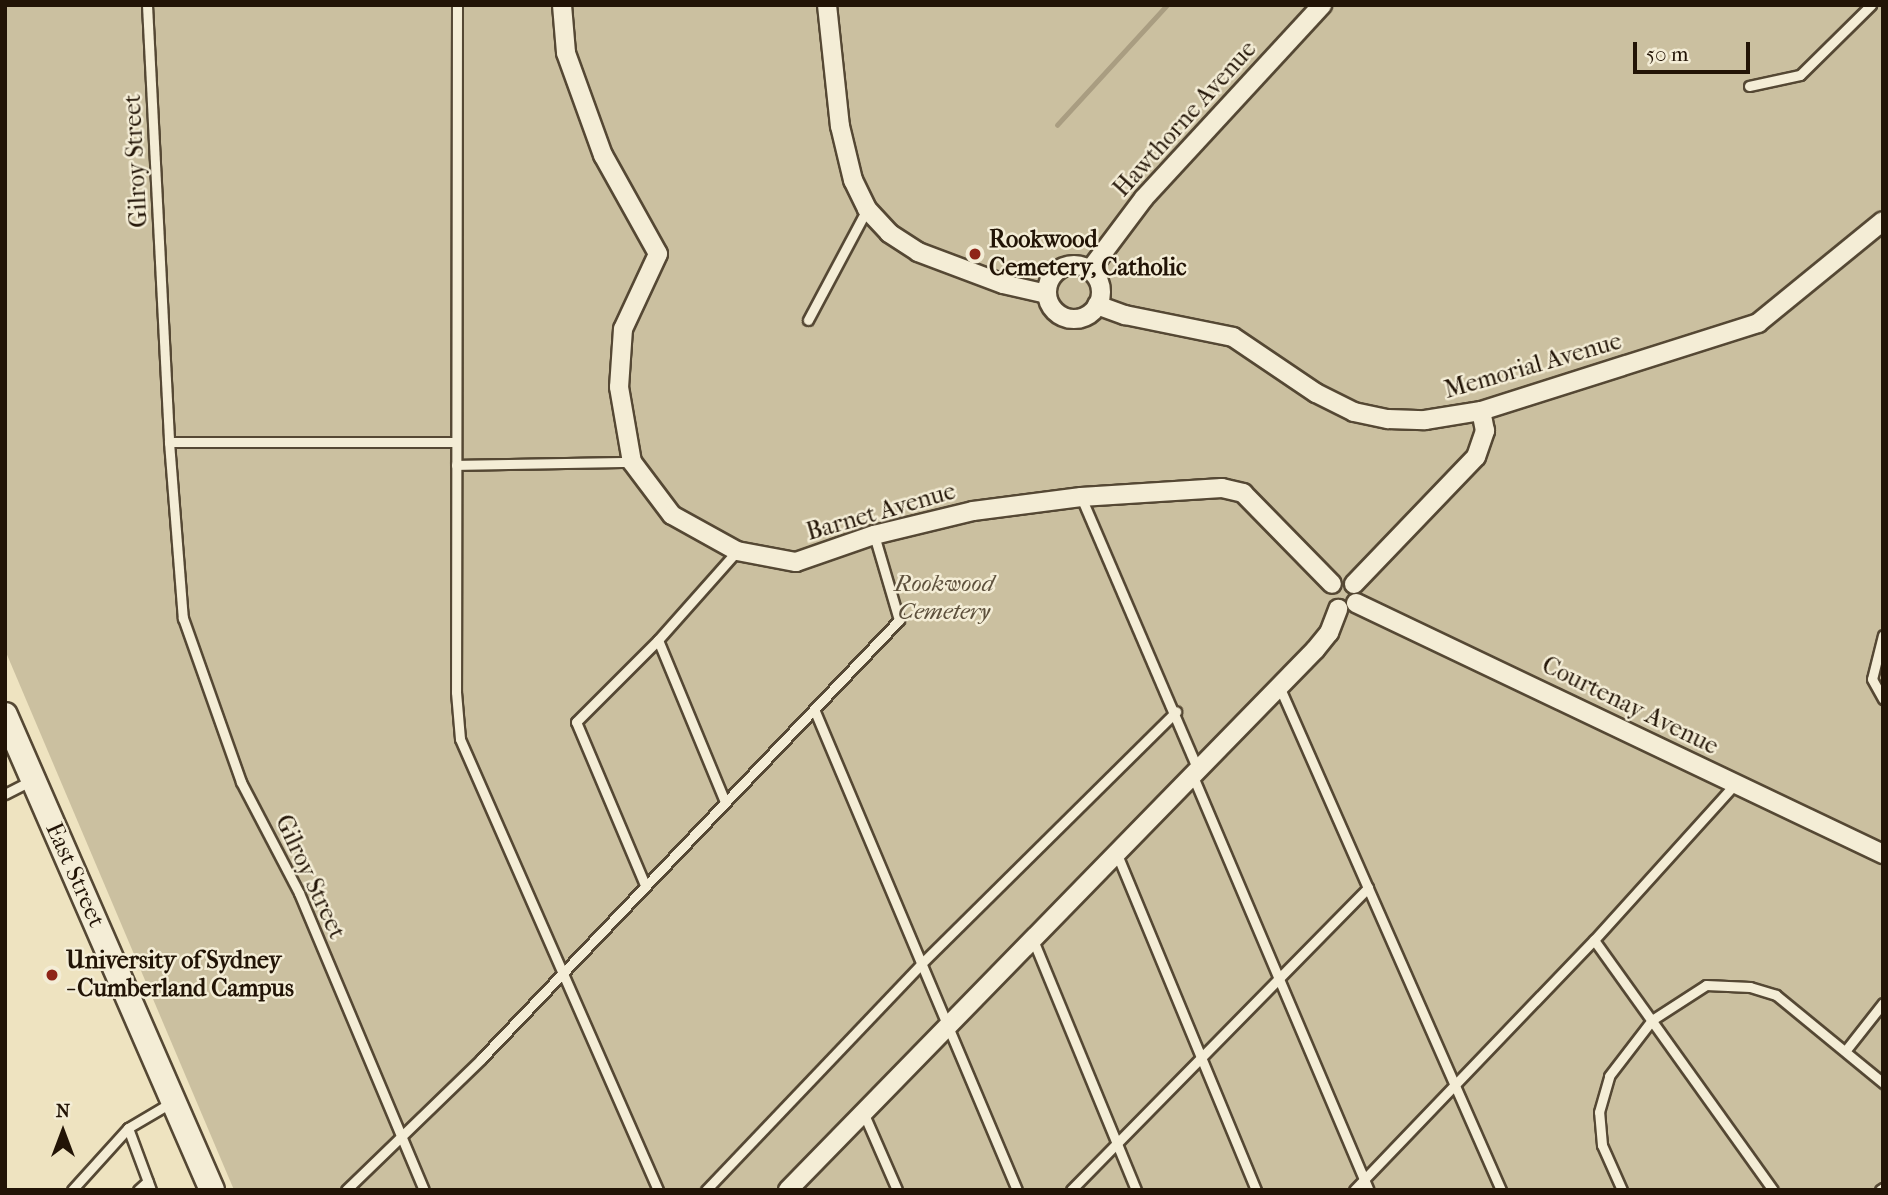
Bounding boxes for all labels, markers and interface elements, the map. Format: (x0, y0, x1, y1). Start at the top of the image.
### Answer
scale bar (1636, 28, 1753, 72)
street label: Hawthorne Avenue (1107, 35, 1263, 203)
text: 50 m (1646, 42, 1689, 66)
street label: Gilroy Street (118, 94, 154, 228)
place label: Rookwood Cemetery, Catholic (989, 226, 1187, 282)
marker: Rookwood Cemetery, Catholic (967, 246, 983, 262)
street label: Memorial Avenue (1441, 327, 1625, 405)
street label: Barnet Avenue (803, 477, 959, 547)
park label: Rookwood Cemetery (894, 570, 994, 626)
street label: Courtenay Avenue (1537, 651, 1723, 761)
street label: Gilroy Street (269, 810, 351, 944)
street label: East Street (39, 818, 111, 932)
place label: University of Sydney - Cumberland Campus (66, 947, 294, 1003)
marker: University of Sydney - Cumberland Campus (44, 967, 60, 983)
north arrow (28, 1097, 98, 1167)
text: N (56, 1100, 70, 1122)

